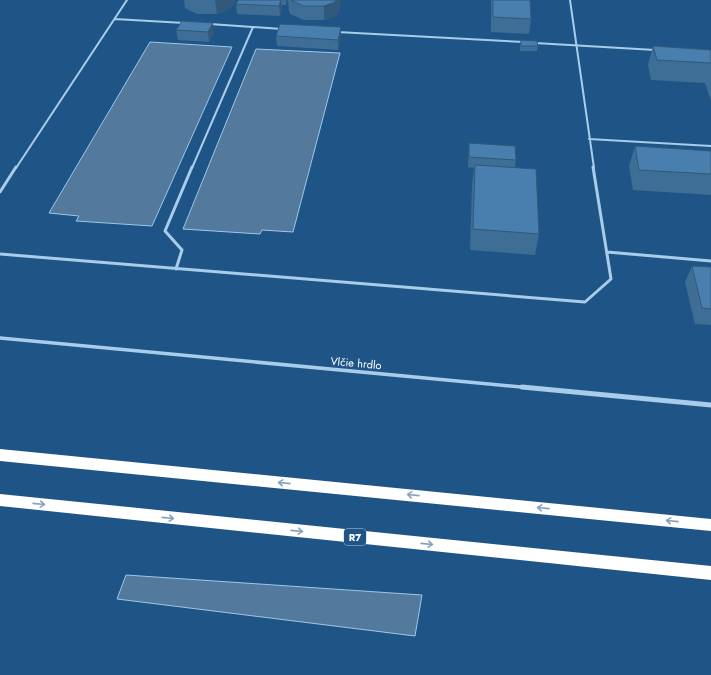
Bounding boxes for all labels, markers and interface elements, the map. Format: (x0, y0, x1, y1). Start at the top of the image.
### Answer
street label: Vlčie hrdlo (330, 353, 382, 373)
one-way arrow (278, 479, 291, 486)
one-way arrow (407, 492, 420, 499)
one-way arrow (32, 501, 45, 508)
one-way arrow (537, 504, 550, 512)
one-way arrow (161, 514, 174, 521)
one-way arrow (666, 517, 679, 524)
one-way arrow (290, 527, 303, 535)
road number: R7 (344, 529, 366, 545)
one-way arrow (420, 540, 433, 548)

